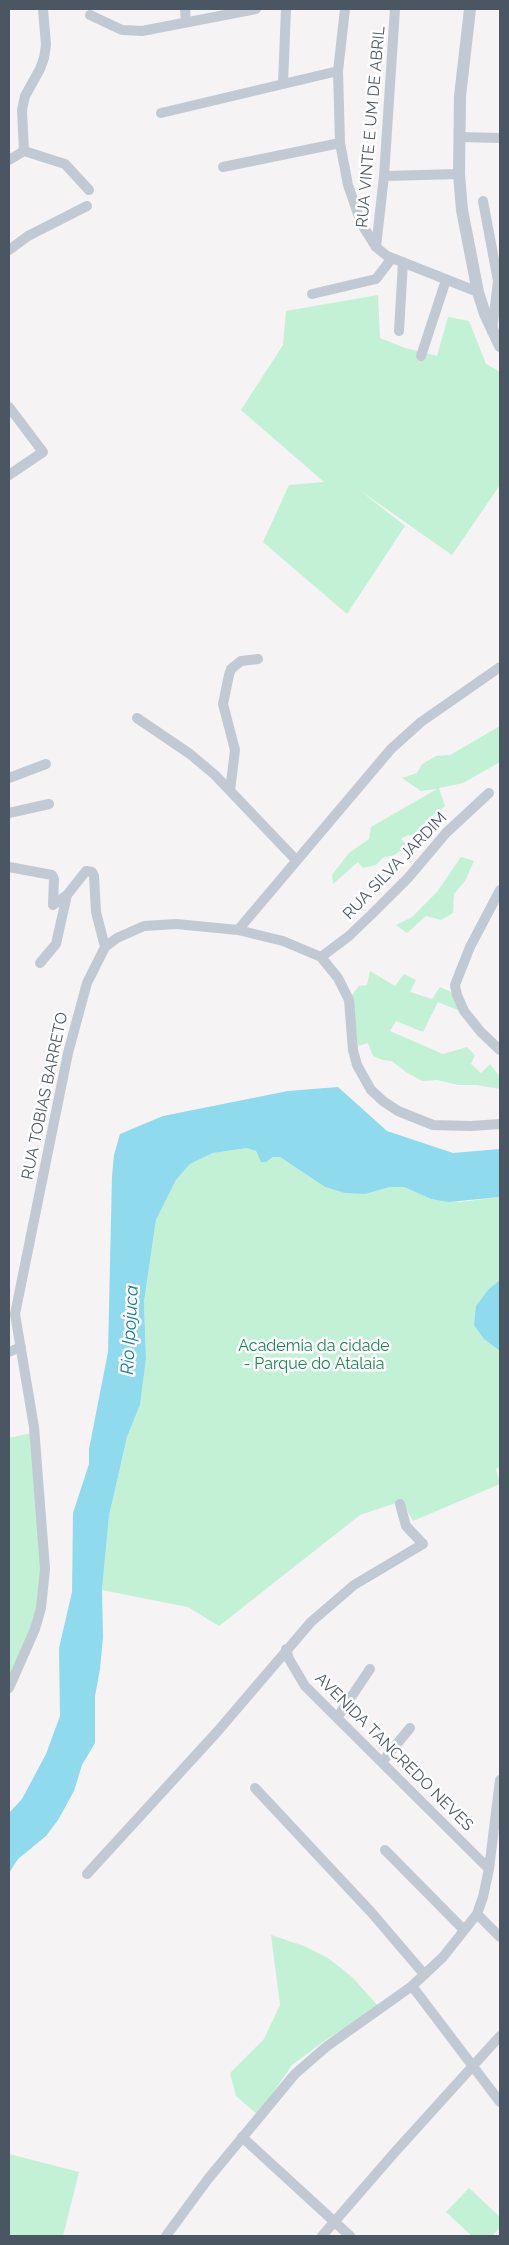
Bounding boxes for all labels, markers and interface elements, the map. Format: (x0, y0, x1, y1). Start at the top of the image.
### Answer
street label: RUA VINTE E UM DE ABRIL (353, 25, 389, 229)
street label: RUA SILVA JARDIM (339, 809, 451, 923)
street label: RUA TOBIAS BARRETO (18, 1011, 72, 1181)
water label: Rio Ipojuca (117, 1285, 143, 1375)
park label: Academia da cidade - Parque do Atalaia (238, 1336, 390, 1374)
street label: AVENIDA TANCREDO NEVES (311, 1669, 477, 1835)

